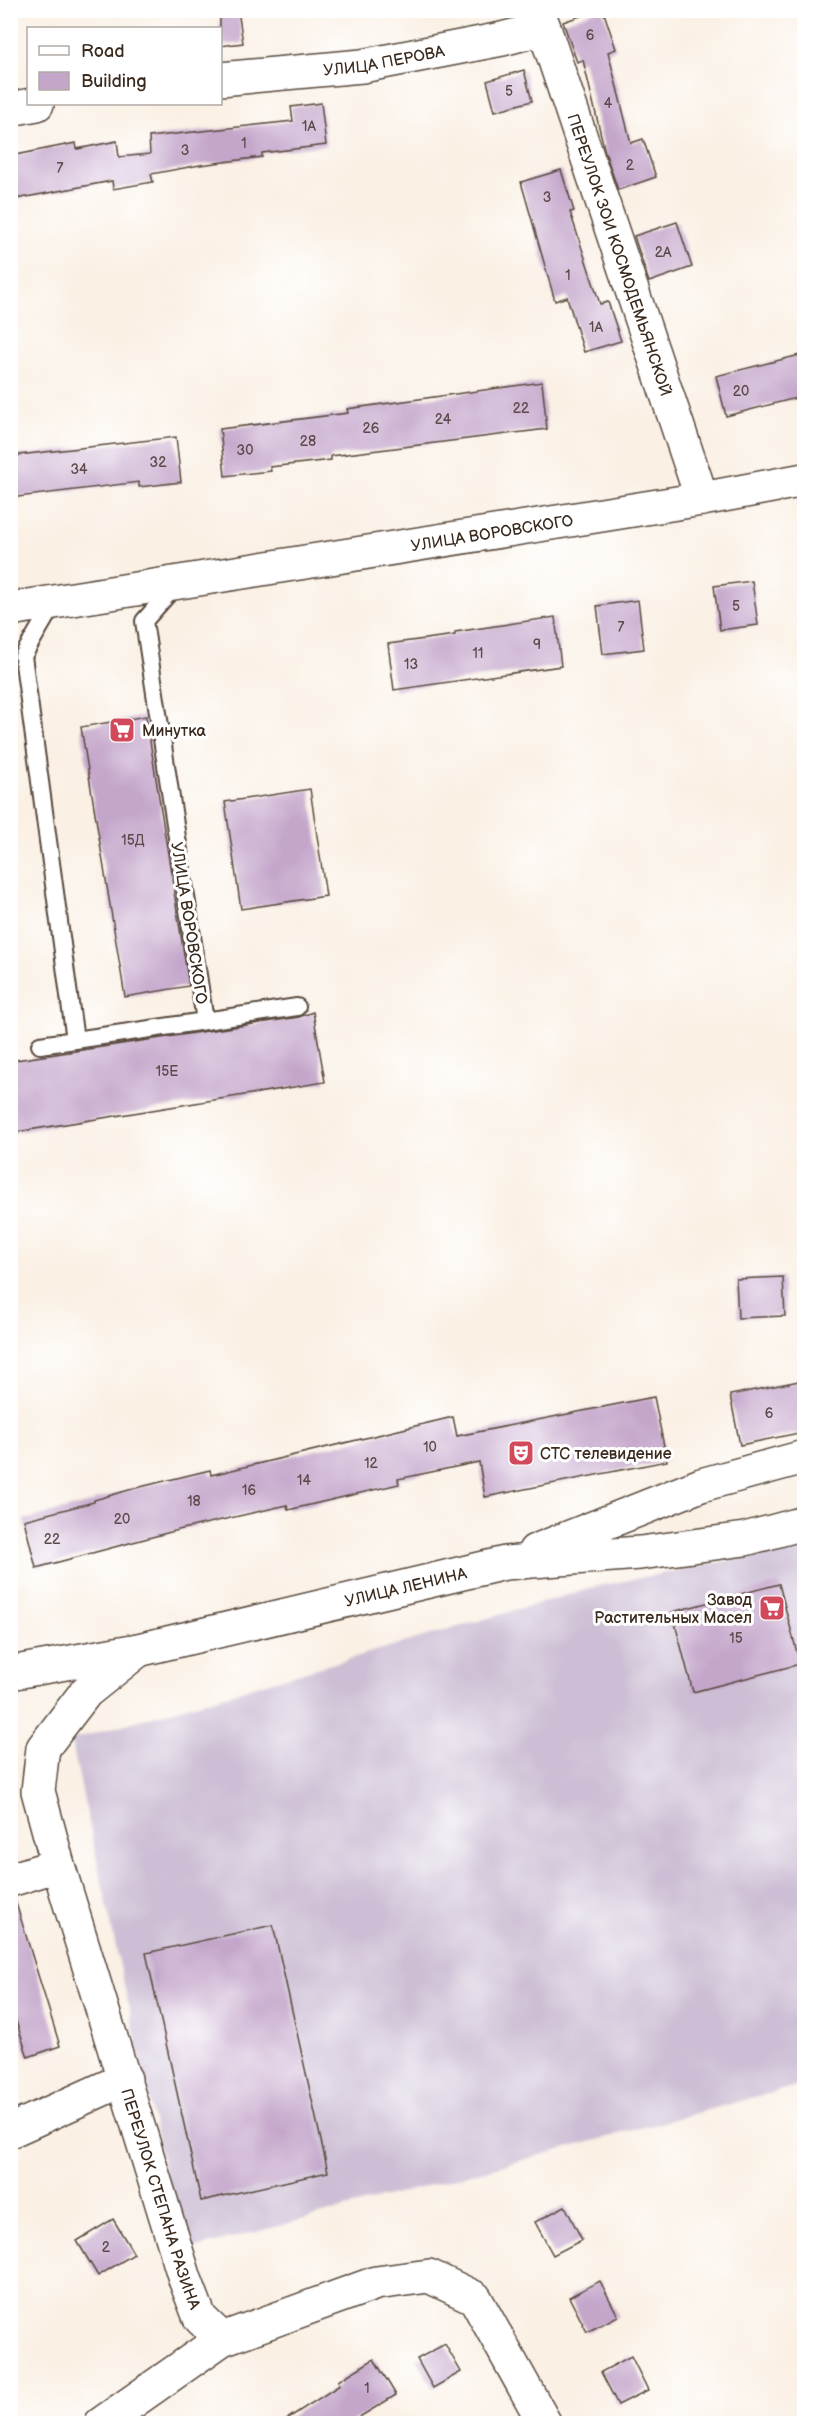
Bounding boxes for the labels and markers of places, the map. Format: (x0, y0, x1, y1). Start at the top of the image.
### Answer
supermarket icon: Минутка (107, 715, 137, 745)
place label: Минутка (142, 722, 206, 741)
theatre icon: СТС телевидение (506, 1438, 536, 1468)
place label: СТС телевидение (540, 1445, 672, 1464)
place label: Завод Растительных Масел (594, 1591, 752, 1628)
supermarket icon: Завод Растительных Масел (757, 1593, 787, 1623)

